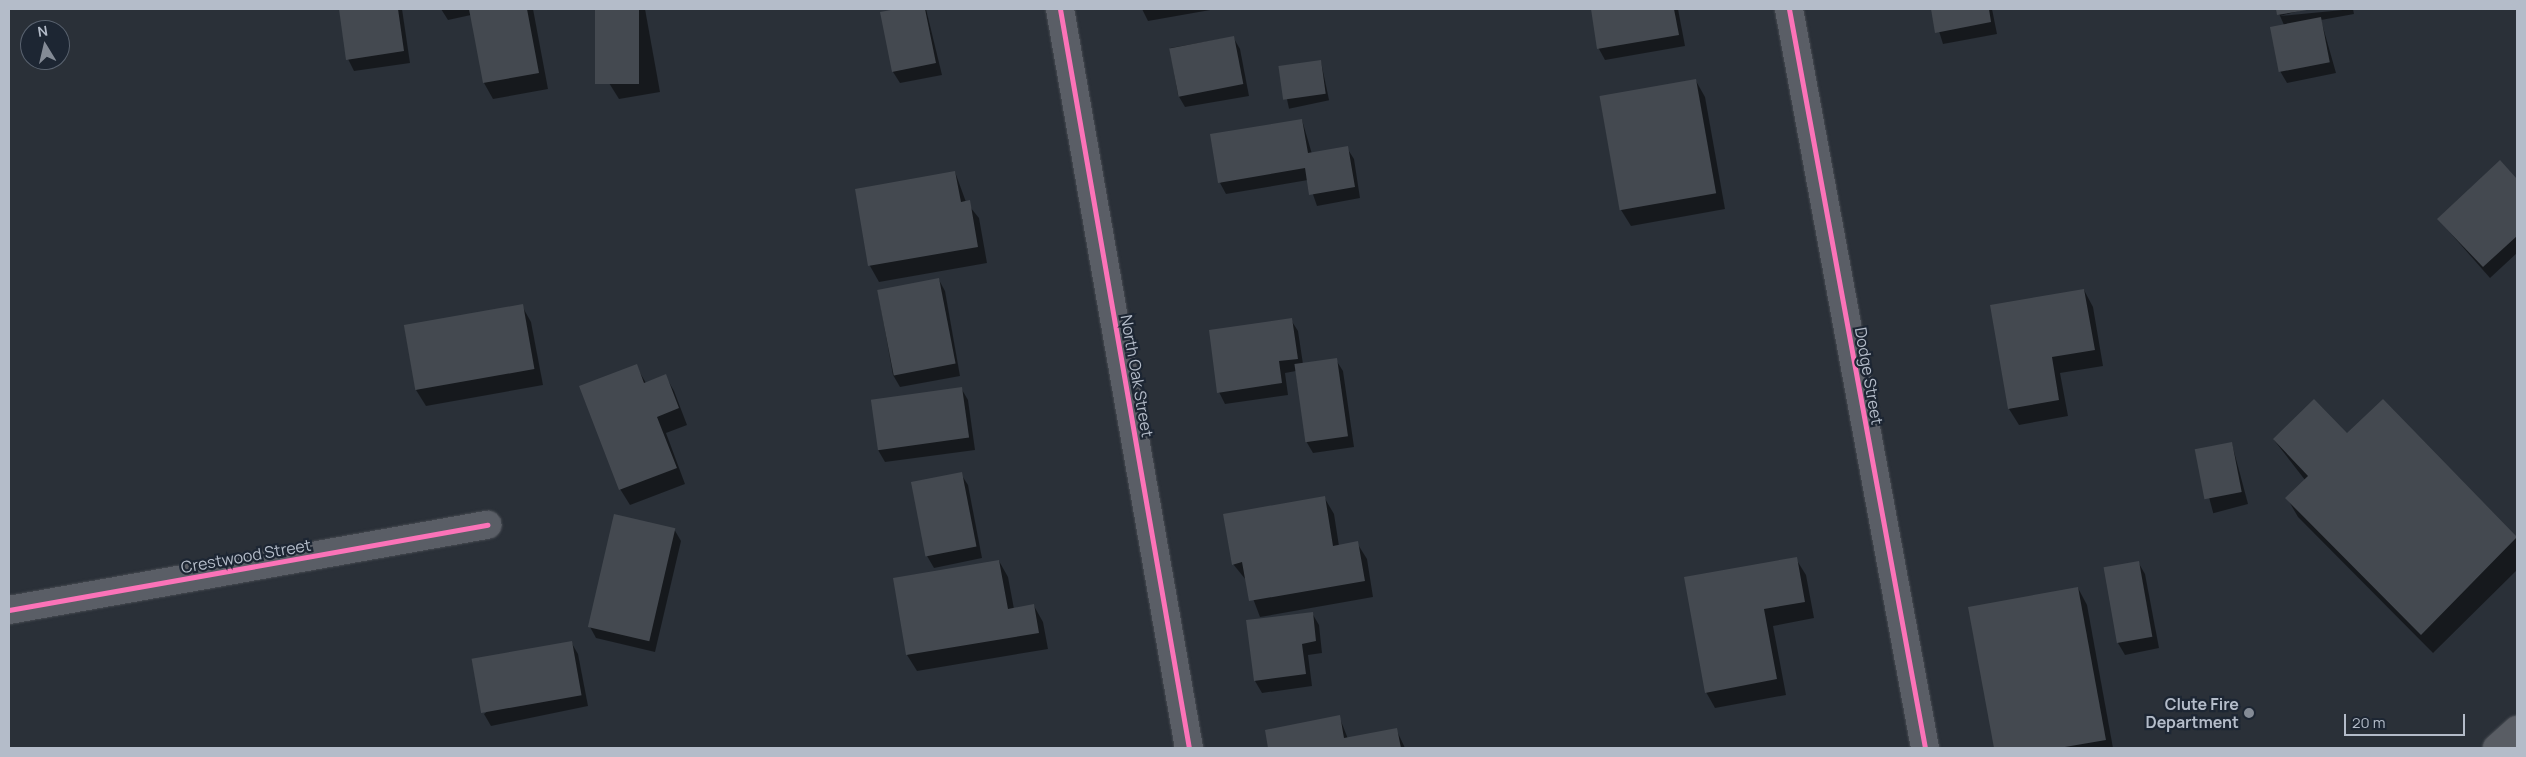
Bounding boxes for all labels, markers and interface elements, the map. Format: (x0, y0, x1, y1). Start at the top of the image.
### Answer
north arrow (20, 20, 70, 70)
text: N (36, 21, 49, 41)
street label: North Oak Street (1117, 313, 1157, 439)
street label: Dodge Street (1851, 326, 1887, 426)
street label: Crestwood Street (179, 535, 313, 577)
place label: Clute Fire Department (2145, 694, 2239, 732)
scale bar (2346, 704, 2467, 736)
marker: Clute Fire Department (2243, 707, 2255, 719)
text: 20 m (2352, 712, 2385, 733)

